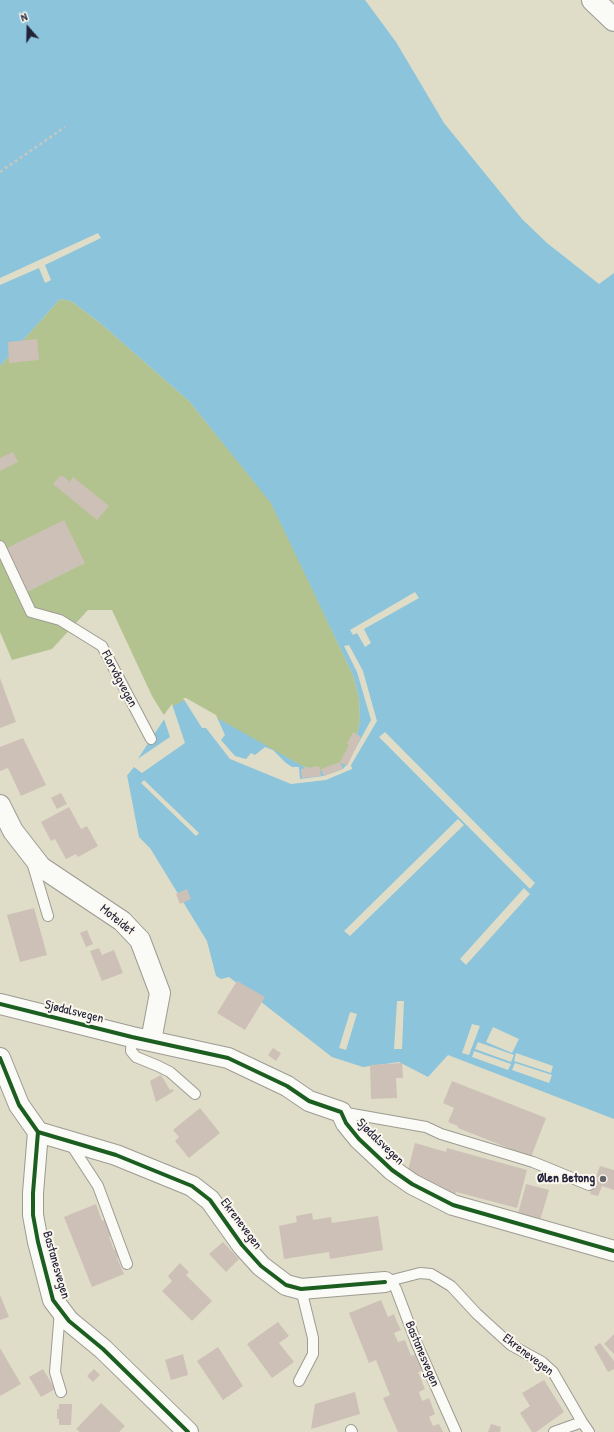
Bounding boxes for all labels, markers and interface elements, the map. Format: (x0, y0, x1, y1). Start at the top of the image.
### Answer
north arrow (8, 8, 48, 48)
text: N (19, 9, 29, 24)
street label: Florvågvegen (98, 648, 140, 710)
street label: Moteidet (96, 901, 138, 939)
street label: Sjødalsvegen (43, 997, 105, 1027)
street label: Sjødalsvegen (353, 1115, 407, 1169)
place label: Ølen Betong (537, 1171, 595, 1187)
marker: Ølen Betong (598, 1174, 608, 1184)
street label: Ekrenevegen (217, 1196, 265, 1252)
street label: Bastanesvegen (39, 1229, 73, 1301)
street label: Bastanesvegen (401, 1319, 443, 1389)
street label: Ekrenevegen (500, 1331, 556, 1379)

